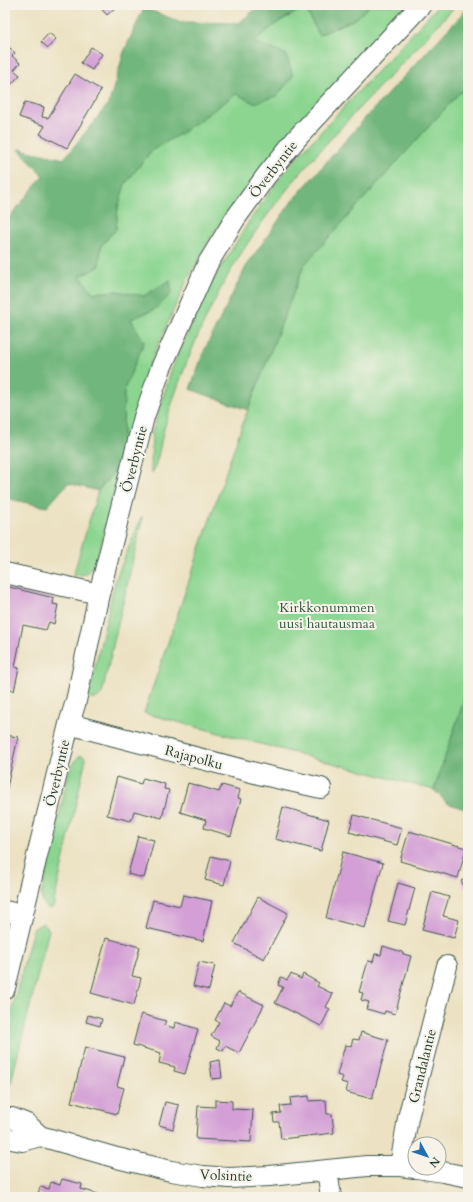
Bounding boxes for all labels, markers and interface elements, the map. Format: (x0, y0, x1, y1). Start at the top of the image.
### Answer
street label: Överbyntie (245, 137, 302, 202)
street label: Överbyntie (117, 424, 152, 495)
park label: Kirkkonummen uusi hautausmaa (279, 598, 375, 633)
street label: Överbyntie (41, 738, 74, 808)
street label: Rajapolku (163, 741, 225, 774)
street label: Grandalantie (404, 1027, 441, 1105)
north arrow (407, 1136, 447, 1176)
text: N (425, 1154, 443, 1171)
street label: Volsintie (199, 1165, 253, 1186)

